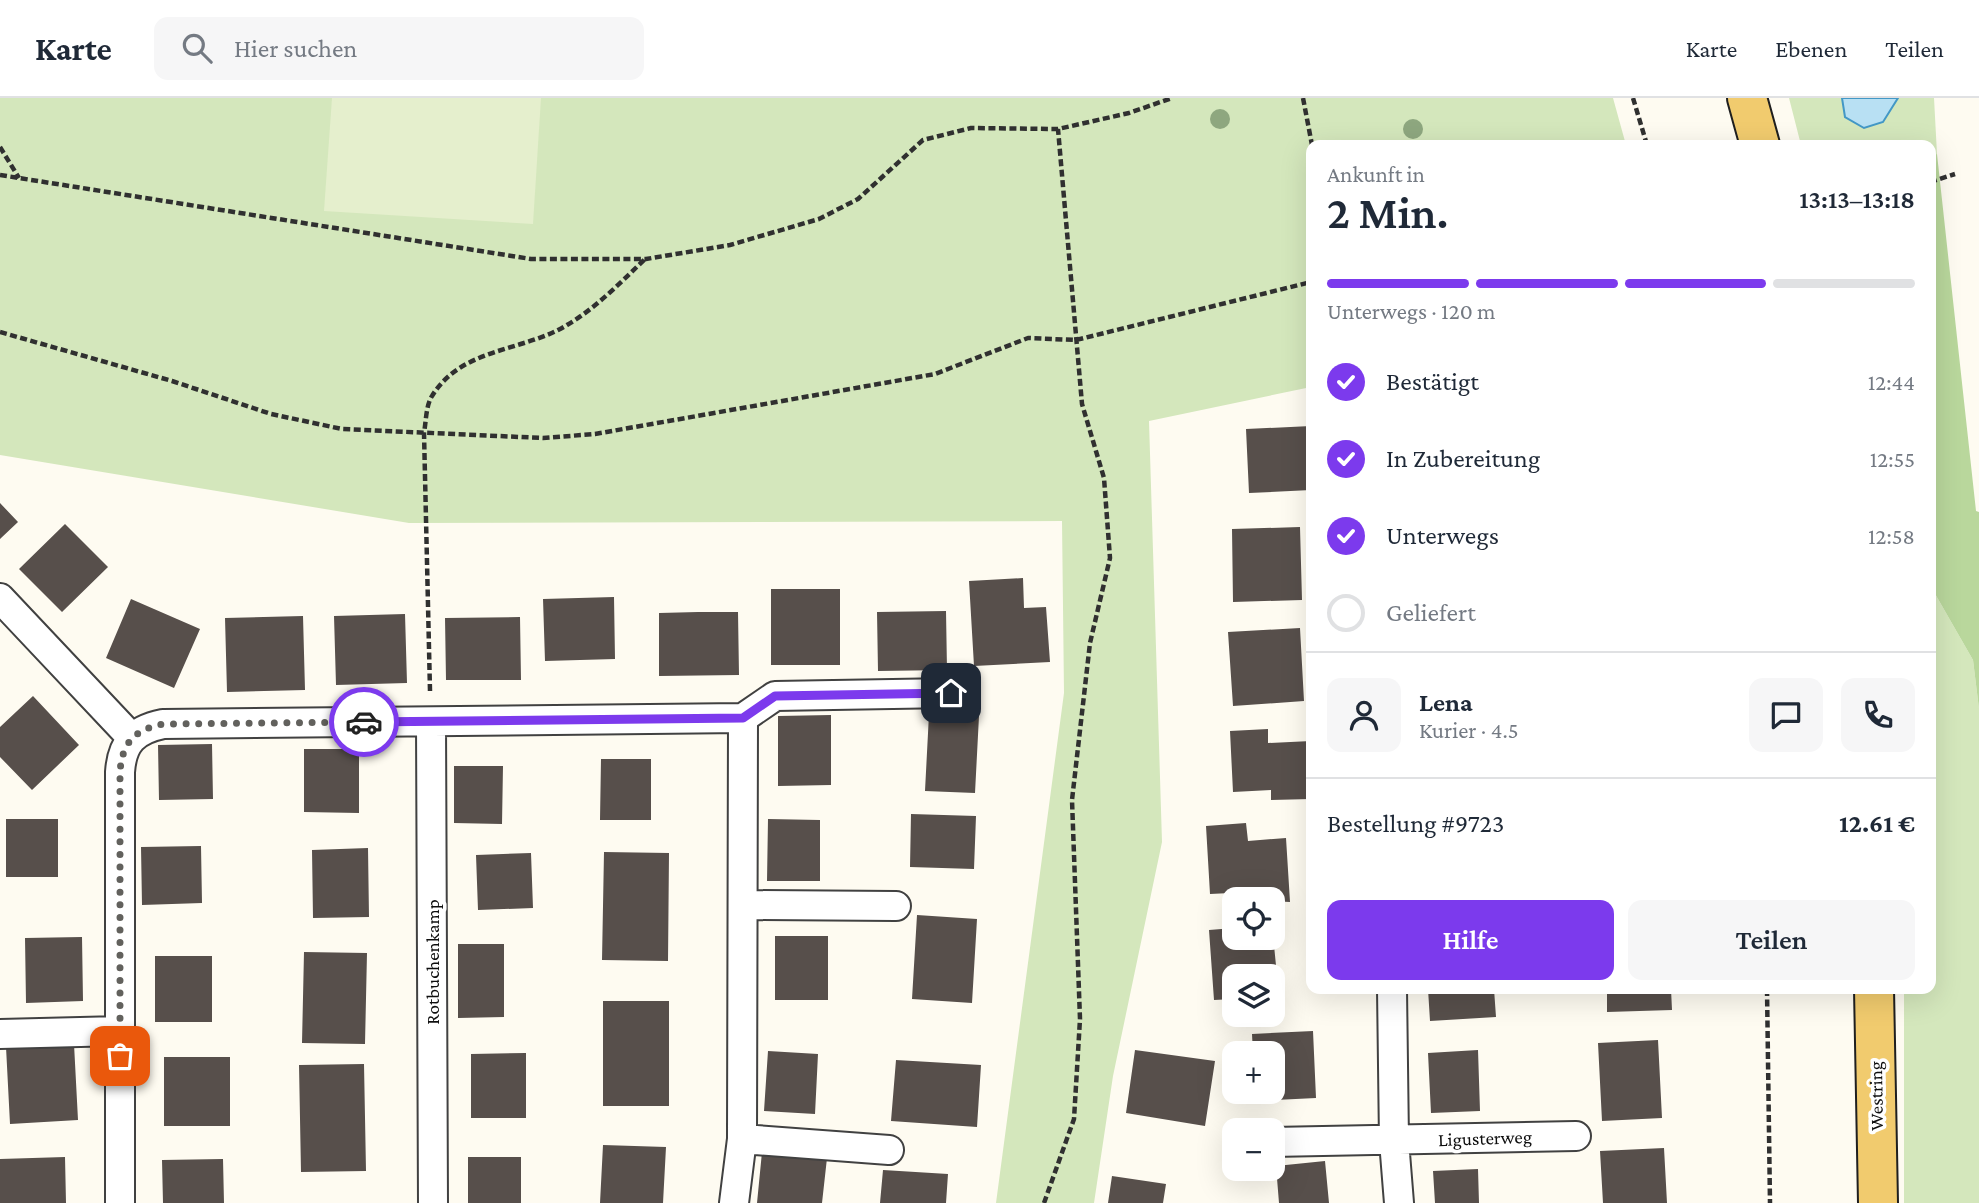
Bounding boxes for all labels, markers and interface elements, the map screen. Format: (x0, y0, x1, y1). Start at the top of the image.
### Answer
search box (154, 17, 644, 80)
icon: search (178, 29, 216, 67)
text: Karte (35, 30, 112, 67)
text: Hier suchen (234, 34, 357, 63)
text: Karte (1686, 35, 1737, 62)
text: Ebenen (1775, 35, 1847, 62)
text: Teilen (1885, 35, 1944, 62)
text: Ankunft in (1327, 161, 1425, 187)
text: 13:13–13:18 (1799, 185, 1915, 214)
text: 2 Min. (1327, 187, 1449, 238)
text: Unterwegs · 120 m (1327, 298, 1495, 324)
icon: check (1327, 363, 1365, 401)
text: Bestätigt (1386, 367, 1479, 396)
text: 12:44 (1868, 369, 1915, 395)
icon: check (1327, 440, 1365, 478)
text: In Zubereitung (1386, 444, 1540, 473)
text: 12:55 (1870, 446, 1915, 472)
icon: check (1327, 517, 1365, 555)
text: Unterwegs (1386, 521, 1499, 550)
text: 12:58 (1868, 523, 1915, 549)
text: Geliefert (1386, 598, 1476, 627)
pin (921, 663, 981, 723)
icon: home (932, 674, 970, 712)
button: person (1327, 678, 1401, 752)
button: chat (1749, 678, 1823, 752)
button: phone (1841, 678, 1915, 752)
courier (329, 687, 399, 757)
text: Lena (1419, 688, 1473, 717)
icon: car (345, 703, 383, 741)
text: Kurier · 4.5 (1419, 717, 1519, 743)
text: Bestellung #9723 (1327, 809, 1504, 838)
text: 12.61 € (1839, 809, 1915, 838)
map controls (1222, 887, 1285, 1181)
button: locate (1222, 887, 1285, 950)
street label: Rotbuchenkamp (422, 899, 443, 1025)
button: Hilfe (1327, 900, 1614, 980)
button: Teilen (1628, 900, 1915, 980)
button: layers (1222, 964, 1285, 1027)
pin (90, 1026, 150, 1086)
icon: bag (101, 1037, 139, 1075)
button: + (1222, 1041, 1285, 1104)
street label: Westring (1865, 1061, 1887, 1131)
button: − (1222, 1118, 1285, 1181)
street label: Ligusterweg (1438, 1126, 1532, 1150)

